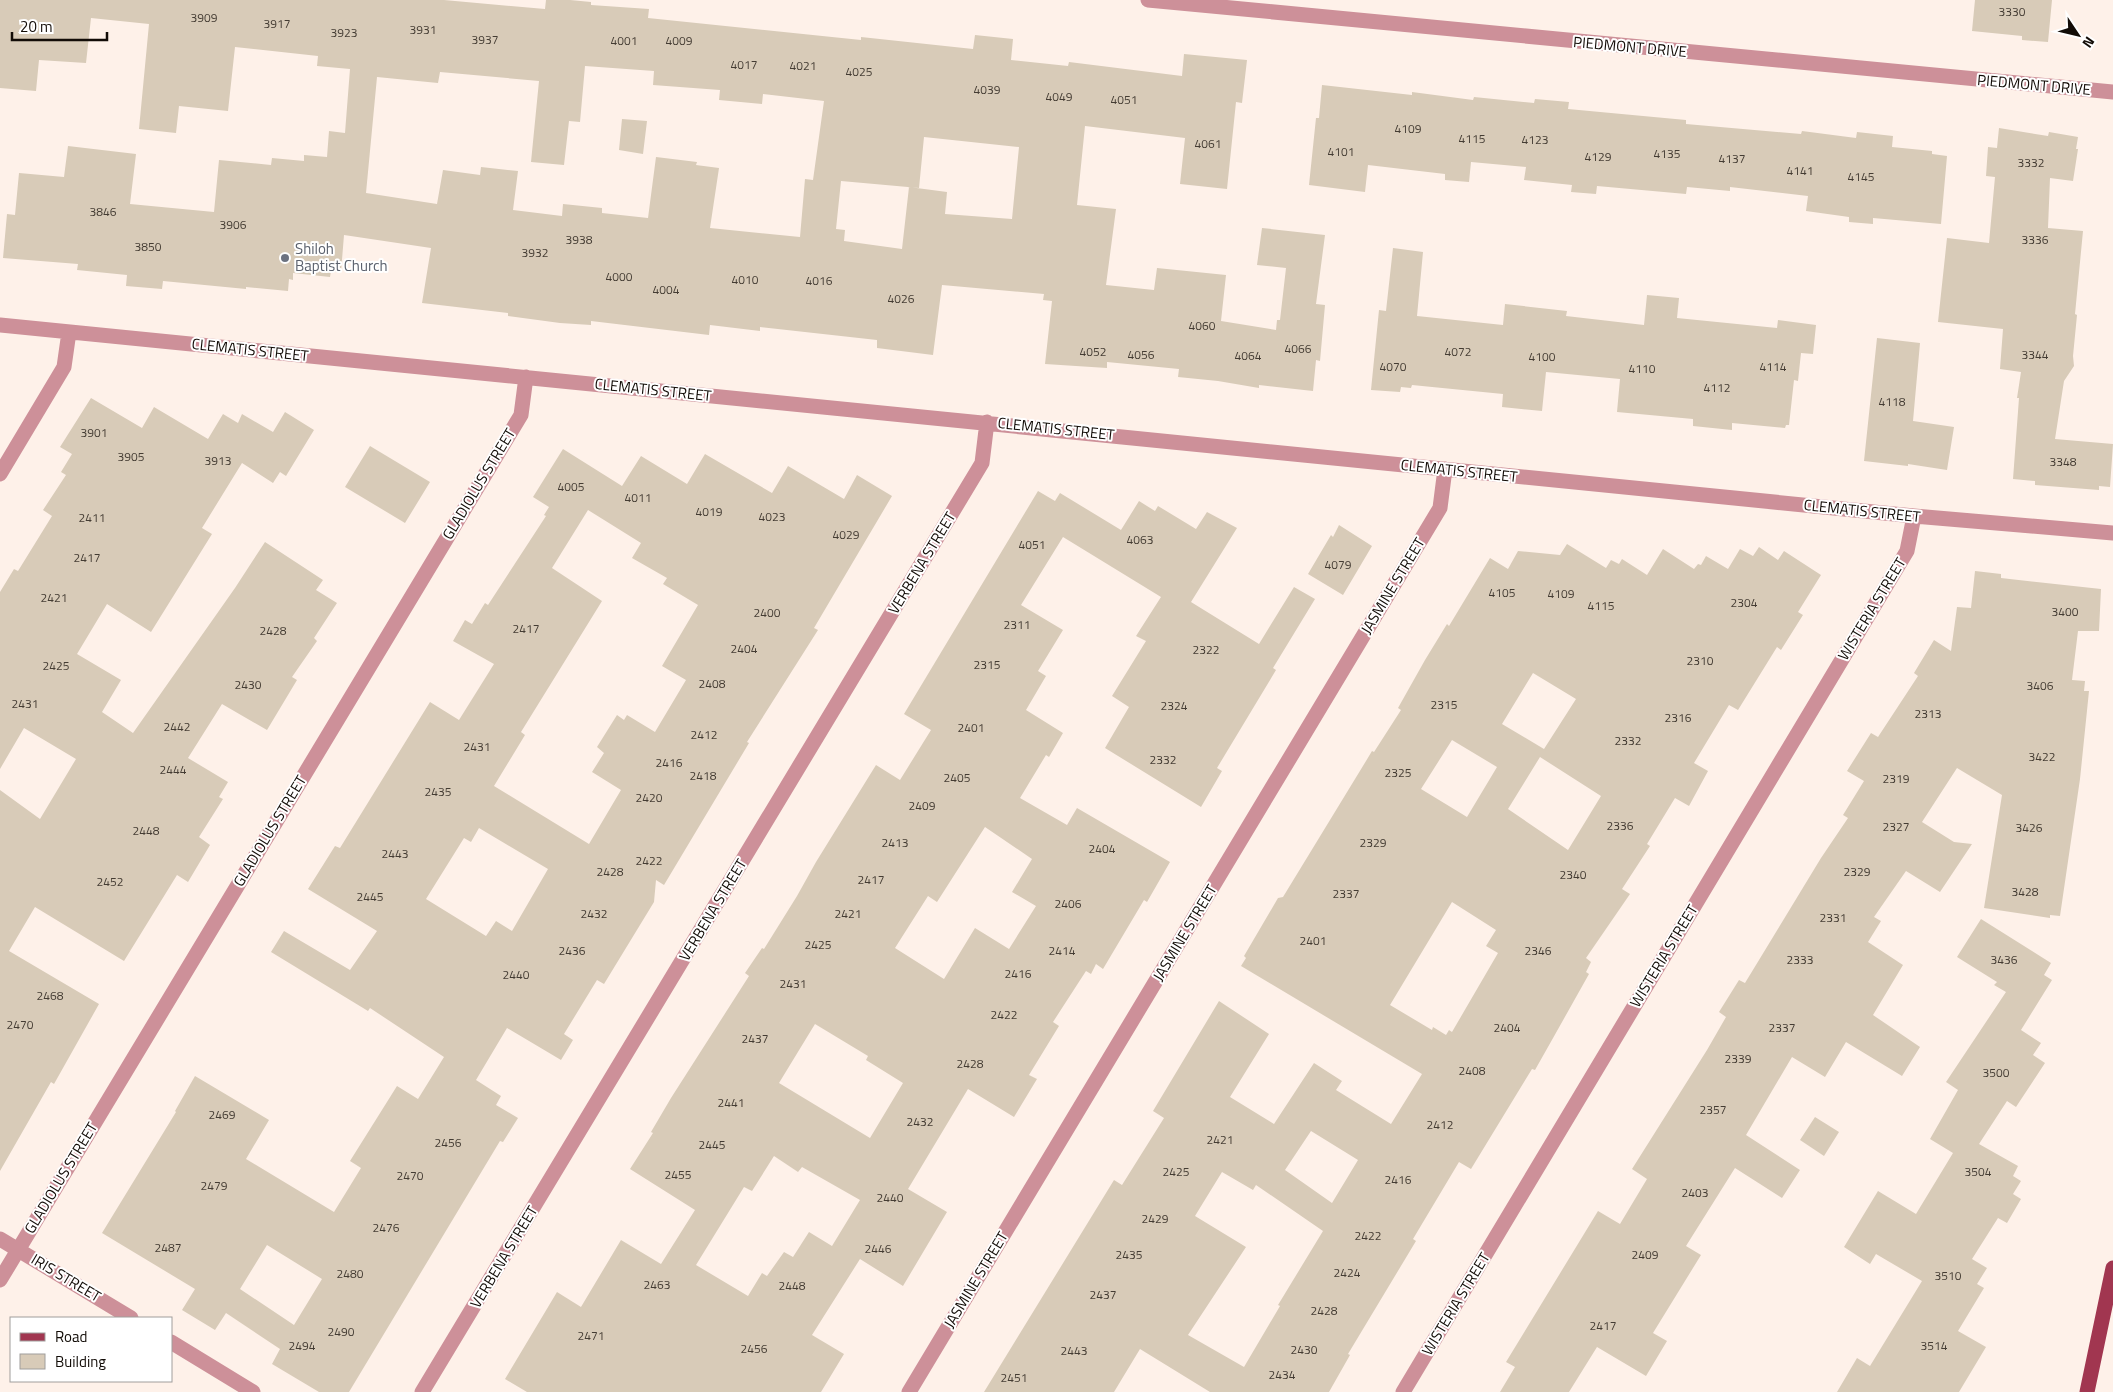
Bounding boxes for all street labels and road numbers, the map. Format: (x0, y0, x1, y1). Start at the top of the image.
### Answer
street label: PIEDMONT DRIVE (1572, 30, 1688, 63)
street label: PIEDMONT DRIVE (1976, 68, 2092, 101)
street label: CLEMATIS STREET (191, 332, 310, 367)
street label: CLEMATIS STREET (594, 372, 713, 407)
street label: CLEMATIS STREET (997, 411, 1116, 446)
street label: GLADIOLUS STREET (436, 424, 521, 544)
street label: CLEMATIS STREET (1400, 453, 1519, 488)
street label: CLEMATIS STREET (1803, 493, 1922, 528)
street label: VERBENA STREET (882, 507, 961, 618)
street label: JASMINE STREET (1355, 533, 1431, 638)
street label: WISTERIA STREET (1832, 553, 1911, 664)
street label: GLADIOLUS STREET (227, 771, 312, 891)
street label: VERBENA STREET (673, 854, 752, 965)
street label: JASMINE STREET (1147, 880, 1223, 985)
street label: WISTERIA STREET (1624, 900, 1703, 1011)
street label: GLADIOLUS STREET (18, 1118, 103, 1238)
street label: VERBENA STREET (464, 1201, 543, 1312)
street label: JASMINE STREET (938, 1227, 1014, 1332)
street label: IRIS STREET (27, 1248, 106, 1308)
street label: WISTERIA STREET (1416, 1248, 1495, 1359)

